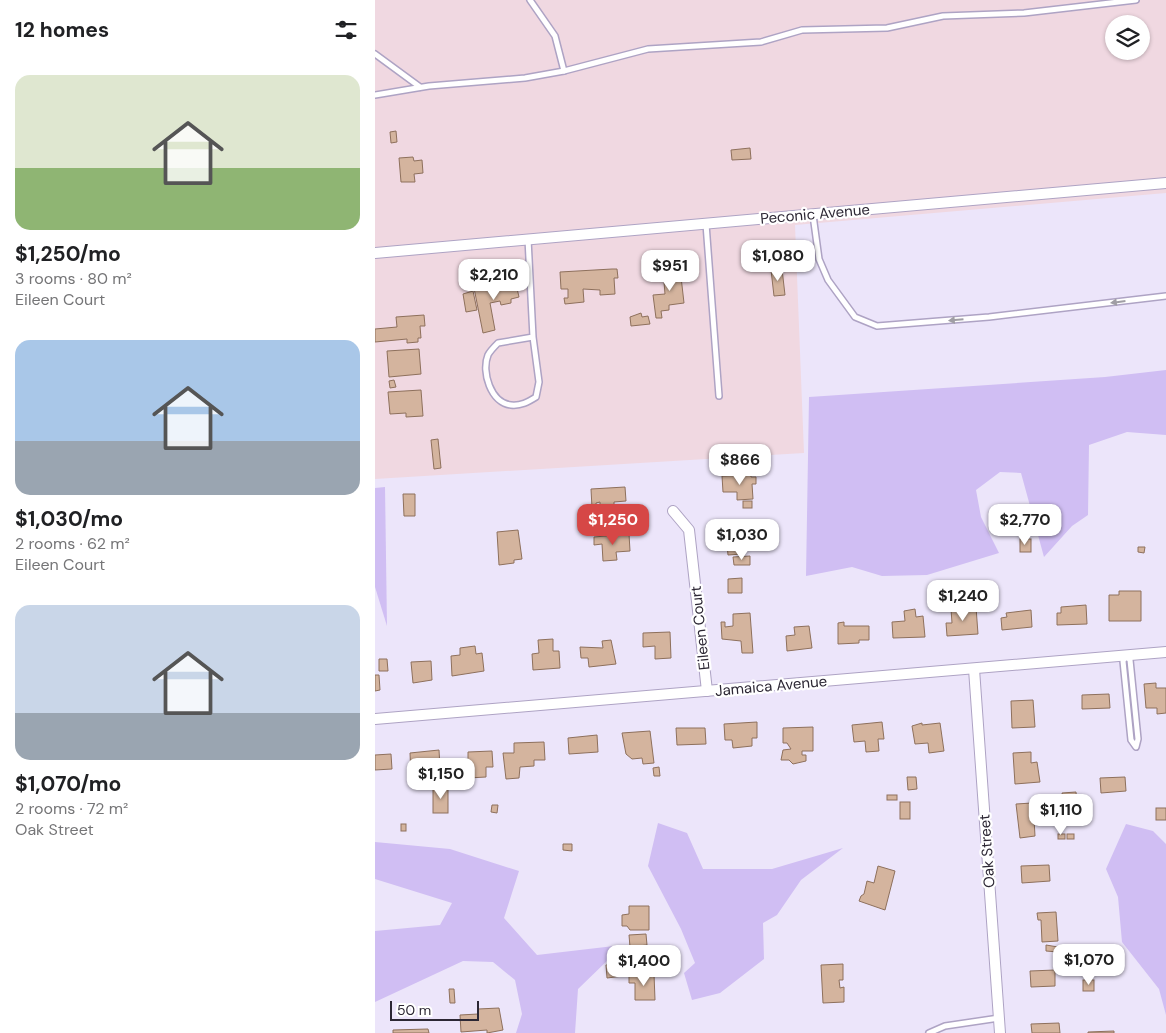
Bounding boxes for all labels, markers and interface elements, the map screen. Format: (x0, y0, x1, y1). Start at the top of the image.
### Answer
map controls (1105, 15, 1150, 60)
button: layers (1105, 15, 1150, 60)
text: 12 homes (15, 16, 109, 44)
icon: filters (332, 16, 360, 44)
icon: home (143, 108, 233, 198)
street label: Peconic Avenue (759, 199, 871, 229)
text: $1,250/mo (15, 240, 121, 268)
pin: $1,080 (737, 240, 819, 282)
text: $1,080 (752, 245, 804, 266)
pin: $951 (640, 250, 700, 292)
text: $951 (652, 255, 688, 276)
pin: $2,210 (453, 258, 535, 301)
text: $2,210 (469, 264, 519, 285)
text: 3 rooms · 80 m² (15, 268, 132, 289)
text: Eileen Court (15, 289, 105, 310)
one-way arrow (1109, 298, 1125, 306)
one-way arrow (948, 316, 964, 324)
icon: home (143, 373, 233, 463)
pin: $866 (710, 444, 770, 486)
text: $866 (720, 449, 760, 470)
pin: $1,250 (572, 504, 654, 546)
pin: $2,770 (984, 504, 1066, 546)
text: $1,030/mo (15, 505, 123, 533)
text: $1,250 (588, 509, 638, 530)
text: $2,770 (999, 509, 1051, 530)
pin: $1,030 (701, 518, 783, 561)
text: $1,030 (716, 524, 768, 545)
text: 2 rooms · 62 m² (15, 533, 130, 554)
text: Eileen Court (15, 554, 105, 575)
pin: $1,240 (922, 580, 1004, 622)
street label: Eileen Court (686, 585, 714, 671)
text: $1,240 (938, 585, 988, 606)
icon: home (143, 638, 233, 728)
street label: Jamaica Avenue (714, 671, 828, 701)
pin: $1,150 (400, 758, 482, 800)
text: $1,150 (418, 763, 464, 784)
text: $1,070/mo (15, 770, 121, 798)
pin: $1,110 (1020, 794, 1102, 836)
text: 2 rooms · 72 m² (15, 798, 128, 819)
text: $1,110 (1040, 799, 1082, 820)
street label: Oak Street (974, 813, 1000, 889)
text: Oak Street (15, 819, 94, 840)
pin: $1,400 (603, 944, 685, 987)
pin: $1,070 (1048, 944, 1130, 986)
text: $1,070 (1064, 949, 1114, 970)
text: $1,400 (618, 950, 670, 971)
scale bar (390, 998, 479, 1021)
text: 50 m (397, 1001, 431, 1019)

